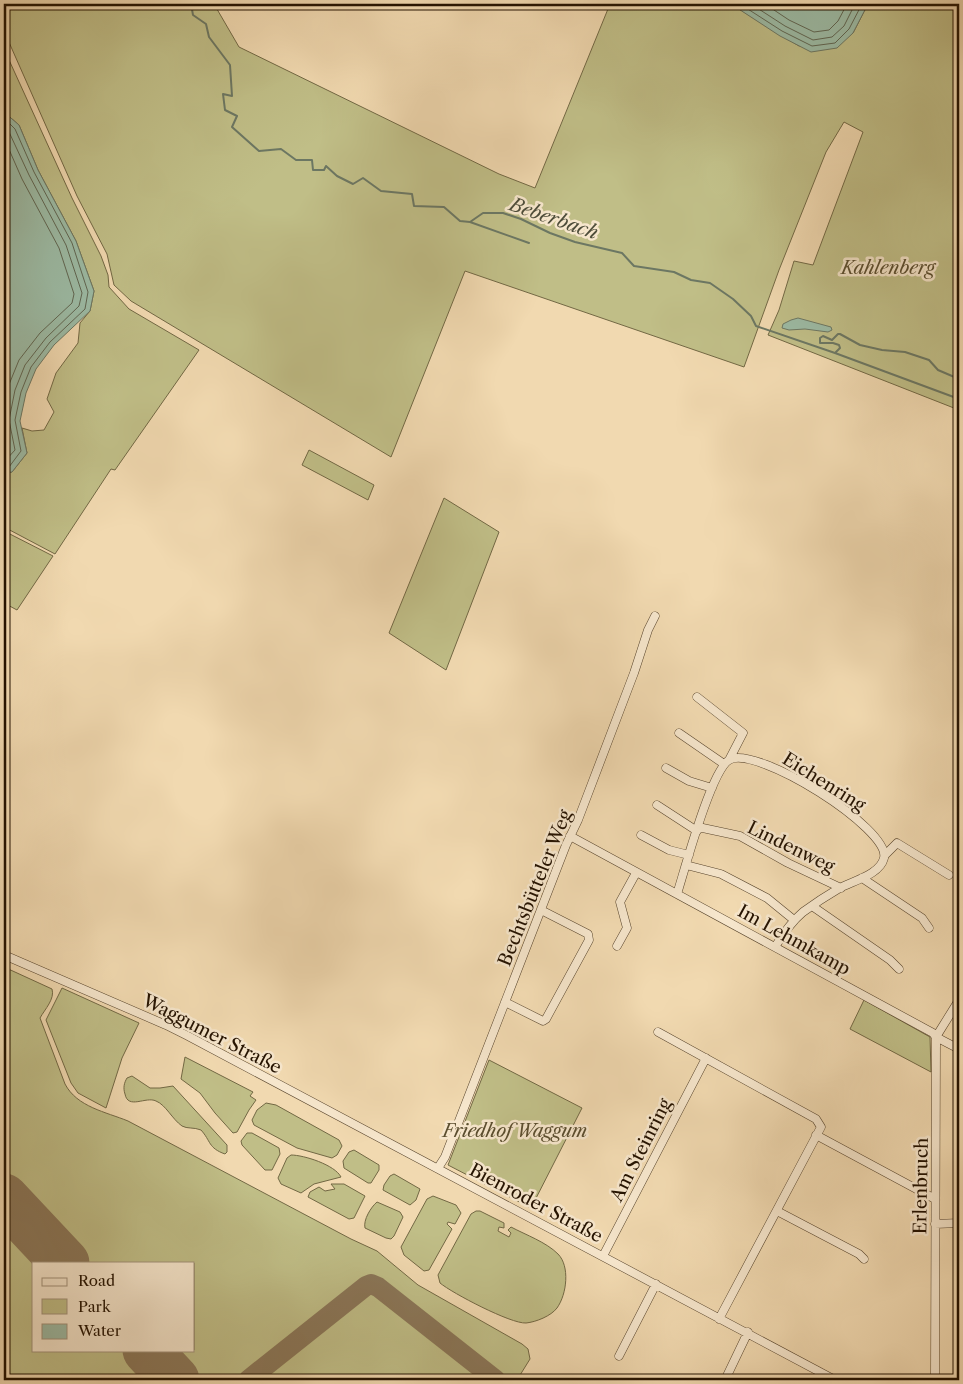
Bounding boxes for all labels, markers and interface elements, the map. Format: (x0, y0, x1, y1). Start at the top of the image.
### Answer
water label: Beberbach (505, 192, 601, 244)
park label: Kahlenberg (839, 257, 937, 279)
street label: Eichenring (778, 748, 870, 816)
street label: Bechtsbütteler Weg (494, 806, 577, 969)
street label: Lindenweg (744, 816, 839, 878)
street label: Im Lehmkamp (734, 900, 854, 980)
street label: Waggumer Straße (138, 989, 285, 1079)
street label: Am Steinring (605, 1094, 677, 1206)
park label: Friedhof Waggum (441, 1120, 587, 1142)
street label: Erlenbruch (909, 1137, 933, 1235)
street label: Bienroder Straße (466, 1159, 606, 1247)
legend (32, 1262, 195, 1352)
text: Road (78, 1271, 115, 1290)
text: Park (78, 1297, 112, 1316)
text: Water (77, 1321, 122, 1340)

